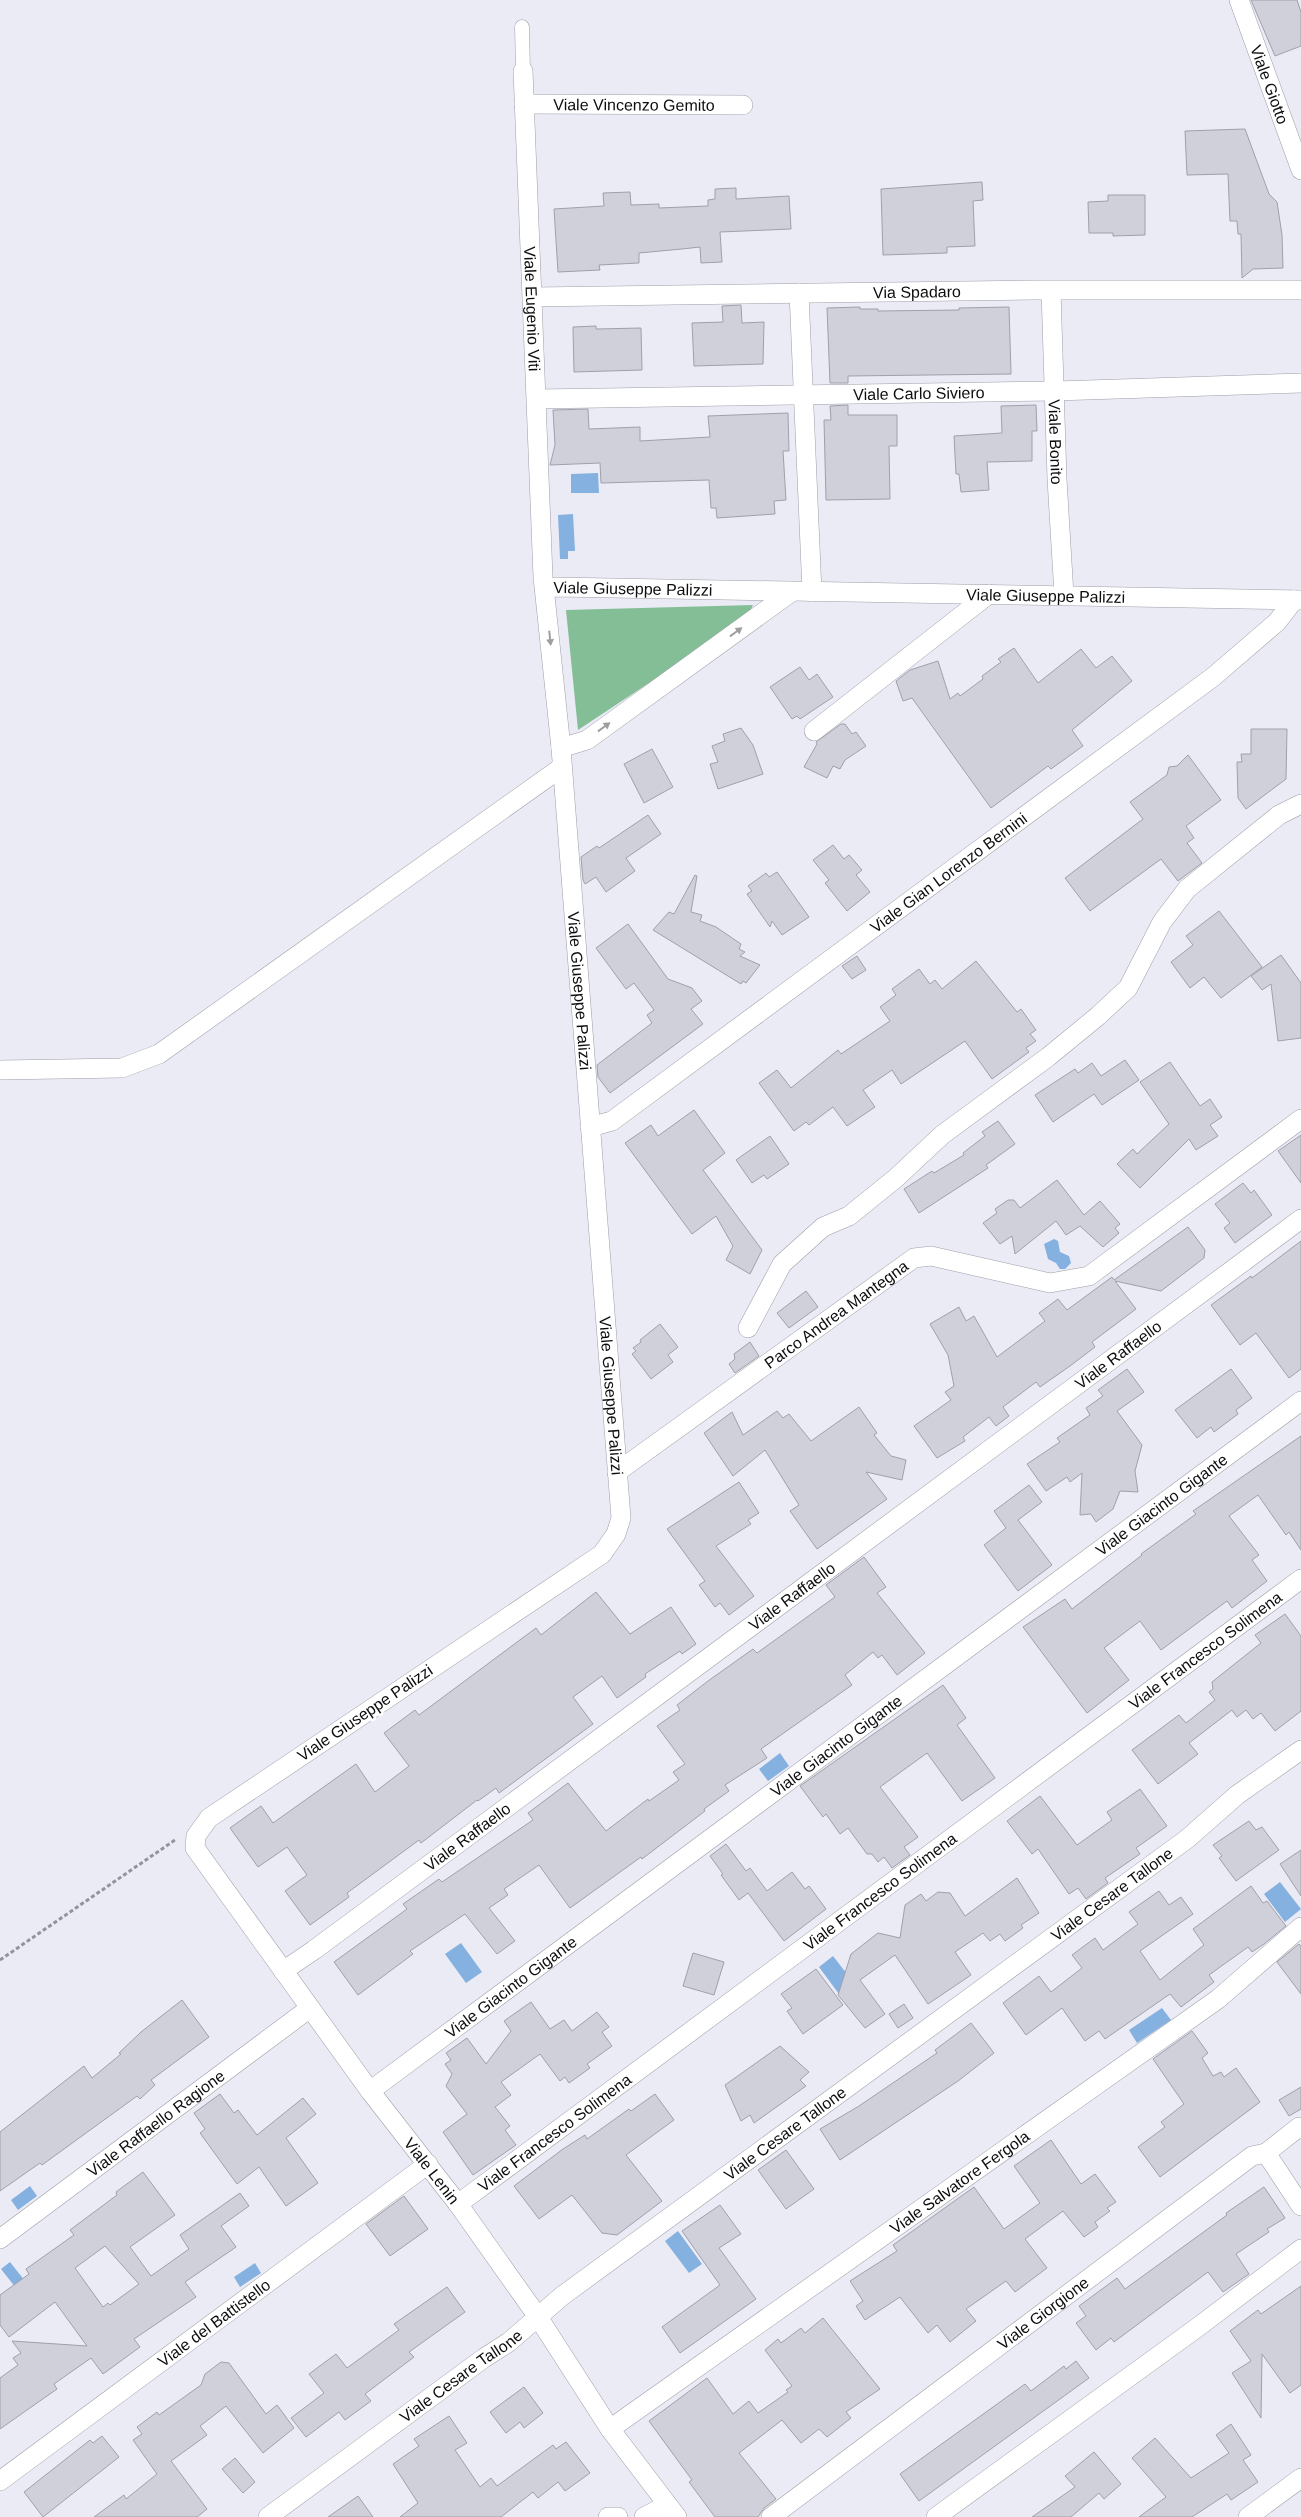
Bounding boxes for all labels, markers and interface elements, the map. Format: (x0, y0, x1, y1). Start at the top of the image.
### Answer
street label: Viale Giotto (1248, 43, 1292, 126)
street label: Viale Vincenzo Gemito (553, 96, 715, 113)
street label: Viale Eugenio Viti (521, 246, 543, 372)
street label: Via Spadaro (873, 283, 961, 301)
street label: Viale Carlo Siviero (853, 384, 985, 403)
street label: Viale Bonito (1046, 399, 1066, 485)
street label: Viale Giuseppe Palizzi (553, 578, 712, 598)
street label: Viale Giuseppe Palizzi (966, 586, 1125, 605)
one-way arrow (729, 627, 743, 637)
one-way arrow (546, 630, 554, 646)
one-way arrow (598, 722, 611, 732)
street label: Viale Gian Lorenzo Bernini (867, 809, 1030, 936)
street label: Viale Giuseppe Palizzi (565, 911, 595, 1071)
street label: Parco Andrea Mantegna (761, 1257, 911, 1372)
street label: Viale Giuseppe Palizzi (597, 1316, 626, 1476)
street label: Viale Raffaello (1072, 1317, 1164, 1392)
street label: Viale Giacinto Gigante (1092, 1450, 1230, 1559)
street label: Viale Raffaello (745, 1559, 838, 1634)
street label: Viale Francesco Solimena (1125, 1588, 1285, 1712)
street label: Viale Giuseppe Palizzi (294, 1662, 436, 1764)
street label: Viale Giacinto Gigante (767, 1691, 905, 1800)
street label: Viale Raffaello (421, 1799, 514, 1874)
street label: Viale Francesco Solimena (800, 1829, 959, 1953)
street label: Viale Cesare Tallone (1048, 1844, 1176, 1944)
street label: Viale Giacinto Gigante (442, 1933, 580, 2041)
street label: Viale Raffaello Ragione (84, 2066, 228, 2180)
street label: Viale Francesco Solimena (475, 2070, 634, 2195)
street label: Viale Cesare Tallone (721, 2083, 849, 2183)
street label: Viale Salvatore Fergola (887, 2127, 1032, 2237)
street label: Viale Lenin (401, 2134, 463, 2207)
street label: Viale Giorgione (994, 2273, 1092, 2352)
street label: Viale del Battistello (154, 2276, 273, 2370)
street label: Viale Cesare Tallone (397, 2326, 525, 2426)

